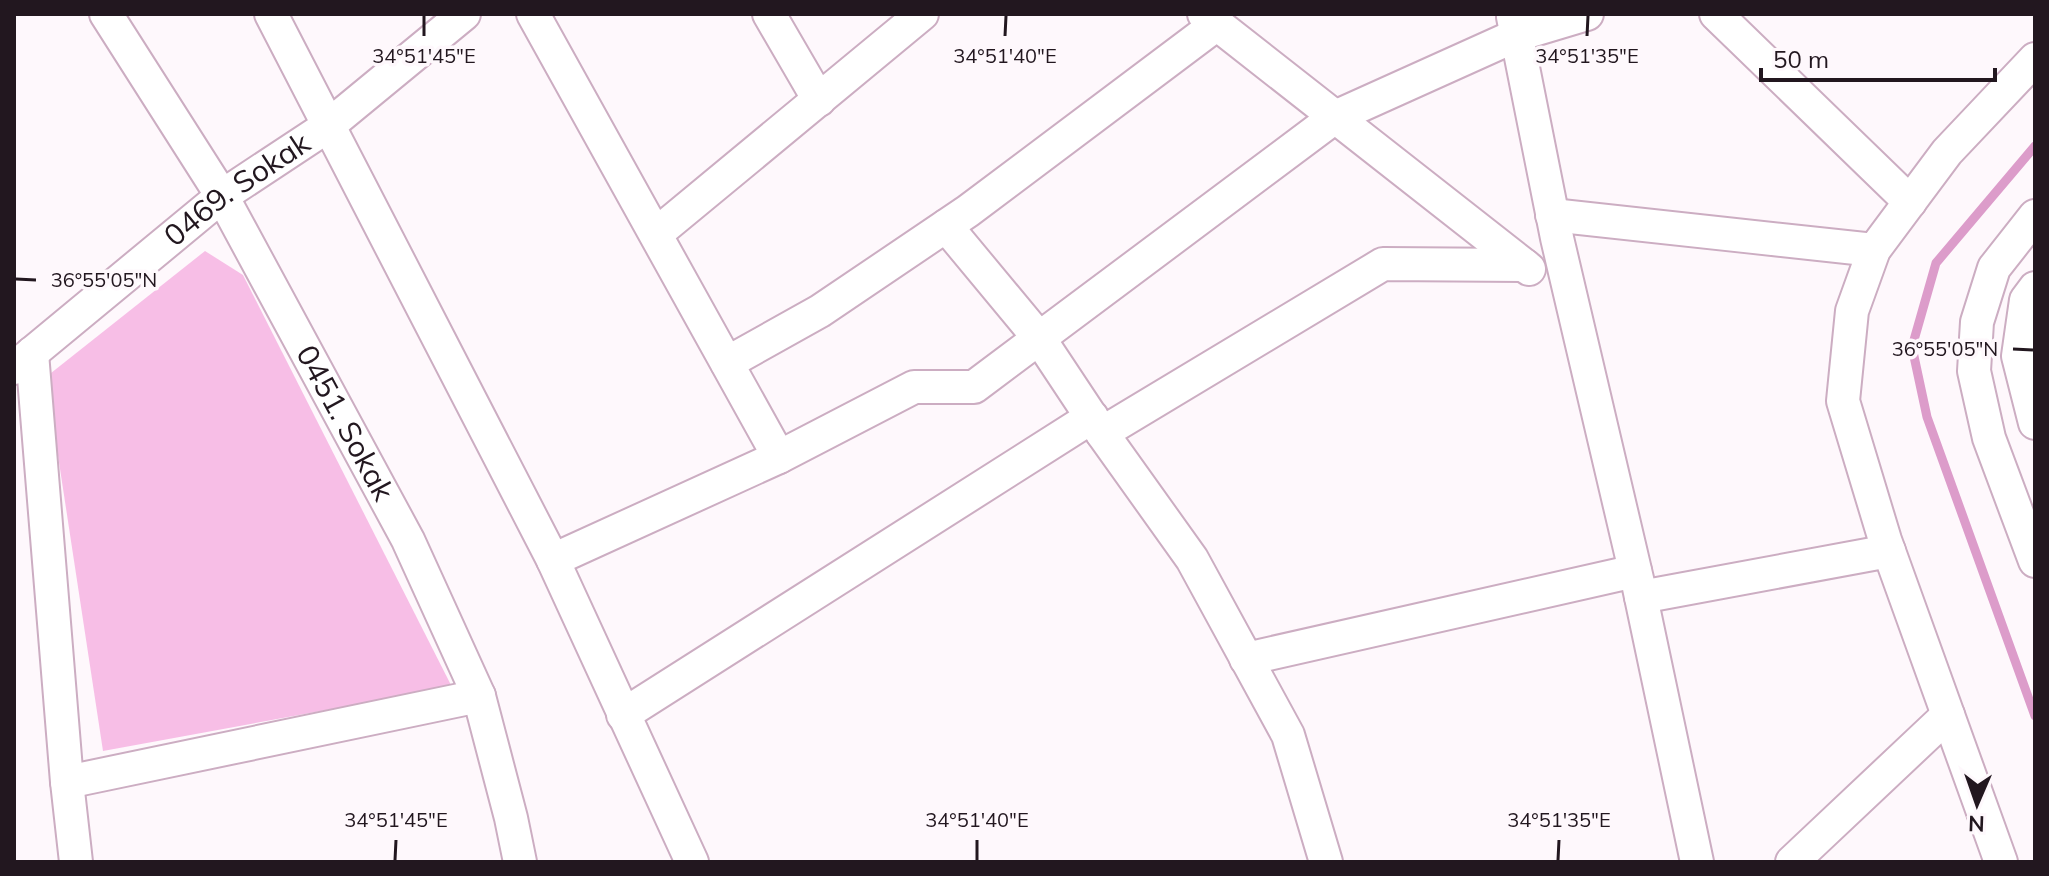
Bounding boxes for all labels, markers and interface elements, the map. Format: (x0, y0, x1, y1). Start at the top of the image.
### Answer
scale bar (1761, 32, 1995, 82)
text: 34°51'45"E (372, 43, 476, 68)
text: 34°51'40"E (953, 43, 1057, 68)
text: 34°51'35"E (1535, 43, 1639, 68)
text: 50 m (1773, 44, 1829, 74)
street label: 0469. Sokak (156, 123, 317, 254)
text: 36°55'05"N (51, 267, 157, 292)
text: 36°55'05"N (1892, 336, 1998, 361)
street label: 0451. Sokak (288, 338, 403, 507)
north arrow (1937, 764, 2017, 844)
text: 34°51'45"E (344, 807, 448, 832)
text: 34°51'40"E (925, 807, 1029, 832)
text: 34°51'35"E (1507, 807, 1611, 832)
text: N (1968, 810, 1985, 838)

